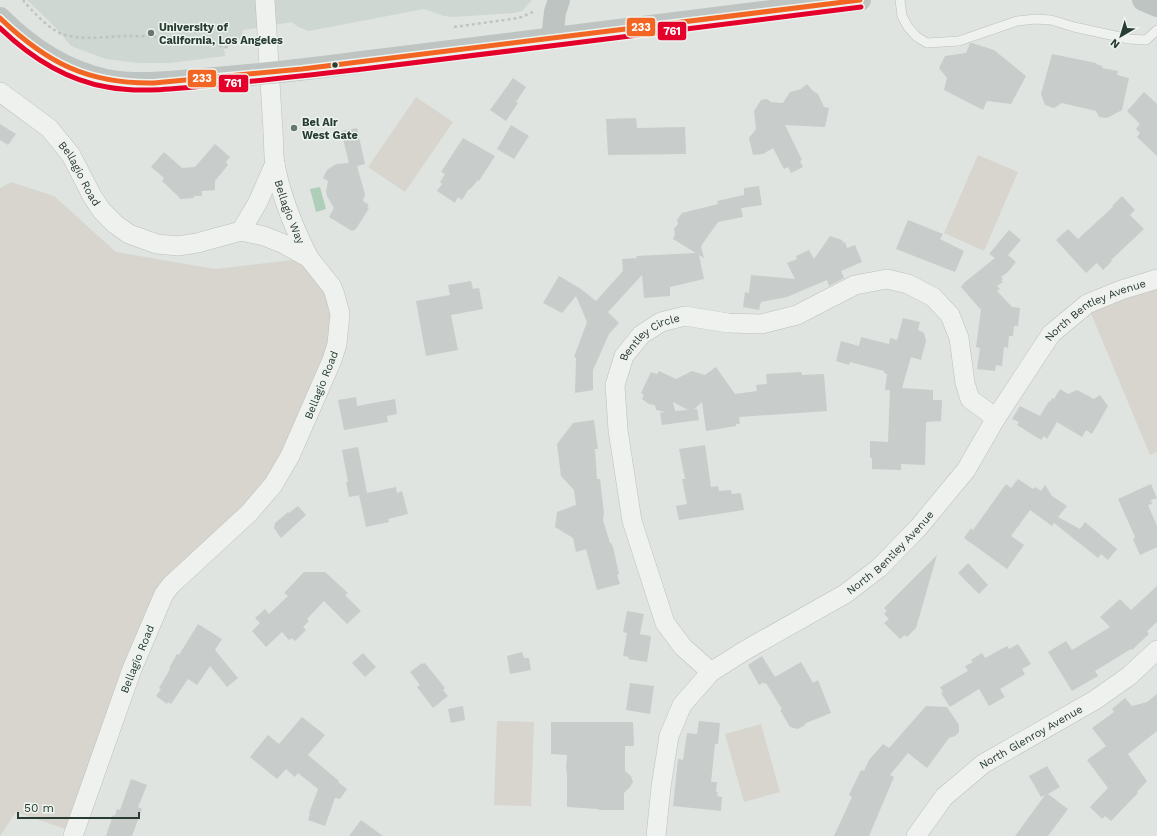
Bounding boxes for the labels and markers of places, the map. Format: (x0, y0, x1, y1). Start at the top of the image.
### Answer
place label: University of California, Los Angeles (159, 21, 283, 47)
marker: University of California, Los Angeles (146, 28, 156, 38)
unlabelled marker (330, 60, 340, 70)
place label: Bel Air West Gate (302, 116, 358, 142)
marker: Bel Air West Gate (289, 123, 299, 133)

